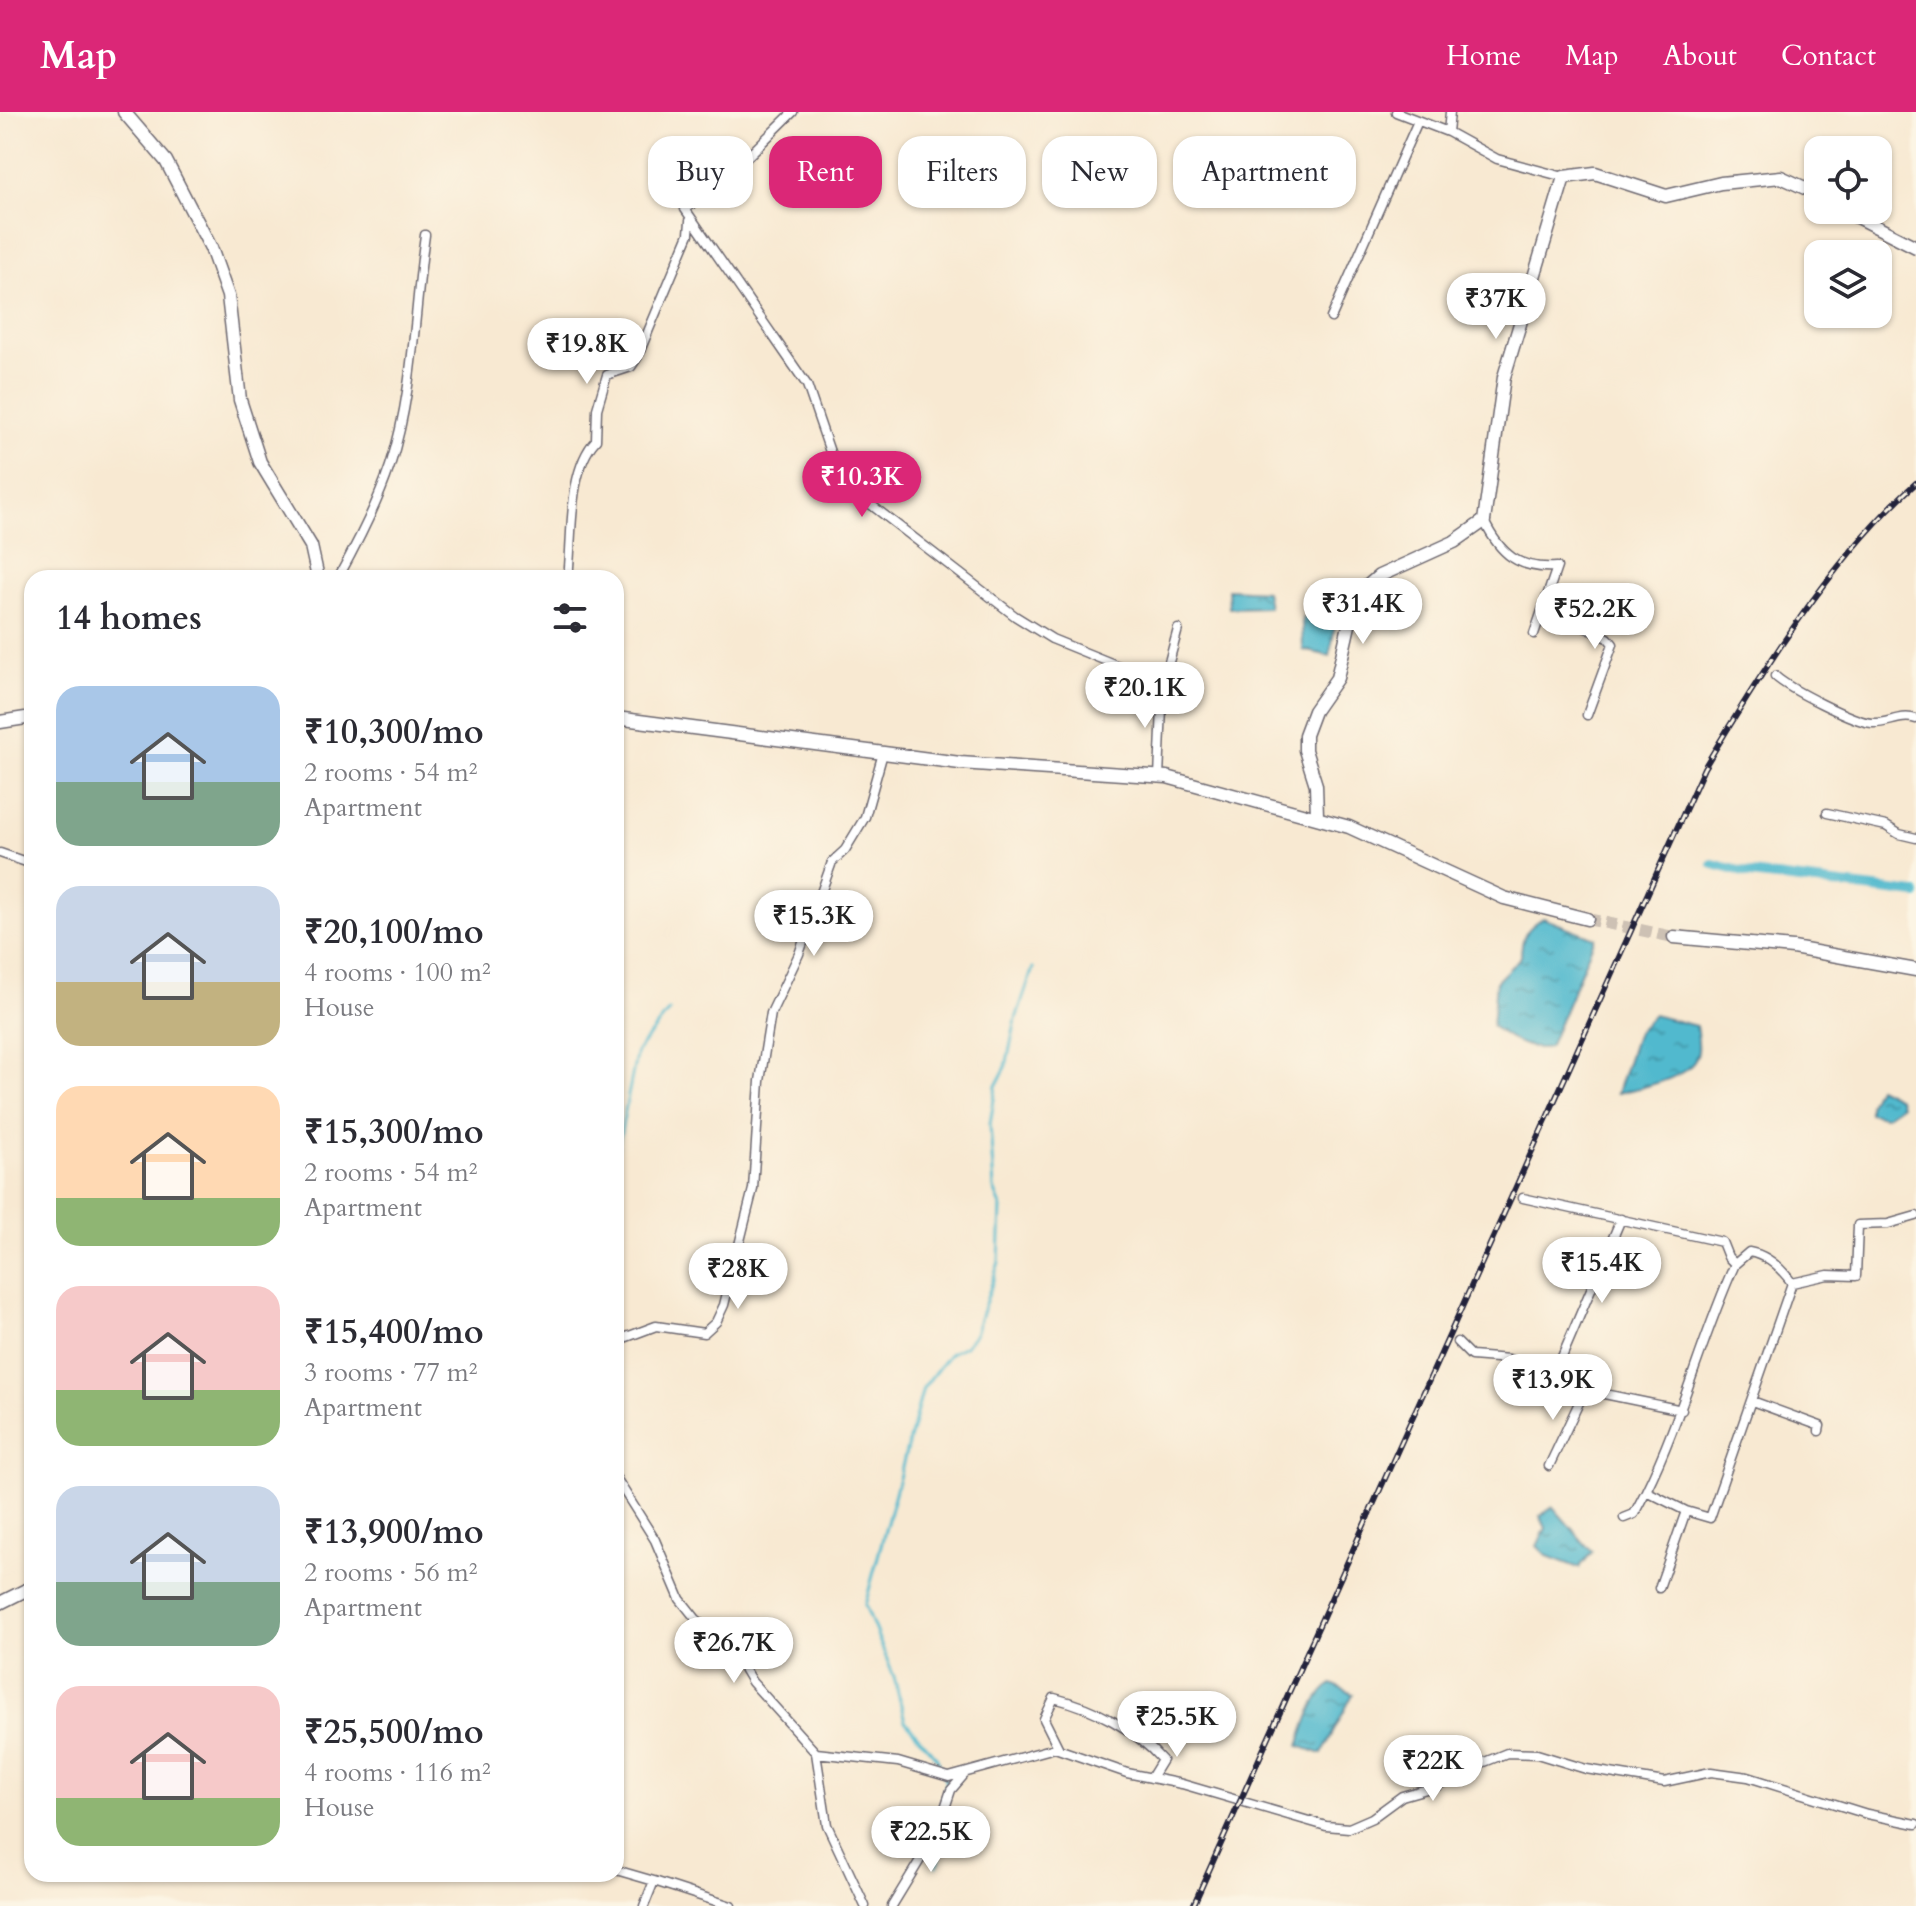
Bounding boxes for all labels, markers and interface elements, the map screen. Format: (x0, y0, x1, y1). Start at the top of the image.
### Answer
text: Map (40, 30, 117, 82)
text: Home (1446, 37, 1521, 75)
text: Map (1565, 37, 1619, 75)
text: About (1663, 37, 1737, 75)
text: Contact (1781, 37, 1876, 75)
chip: Buy (648, 136, 753, 208)
chip: Rent (769, 136, 882, 208)
chip: Filters (898, 136, 1026, 208)
chip: New (1042, 136, 1157, 208)
chip: Apartment (1173, 136, 1356, 208)
map controls (1804, 136, 1892, 328)
button: locate (1804, 136, 1892, 224)
button: layers (1804, 240, 1892, 328)
pin: ₹37K (1449, 273, 1543, 341)
text: ₹37K (1465, 281, 1527, 316)
pin: ₹19.8K (522, 318, 652, 386)
text: ₹19.8K (545, 326, 629, 361)
pin: ₹10.3K (797, 451, 927, 519)
text: ₹10.3K (820, 459, 904, 494)
pin: ₹31.4K (1298, 578, 1428, 646)
pin: ₹52.2K (1530, 583, 1660, 651)
text: ₹31.4K (1321, 586, 1405, 621)
text: ₹52.2K (1553, 591, 1637, 626)
text: 14 homes (56, 595, 202, 641)
icon: filters (548, 596, 592, 640)
pin: ₹20.1K (1080, 662, 1210, 730)
text: ₹20.1K (1103, 670, 1187, 705)
text: ₹10,300/mo (304, 709, 484, 755)
icon: home (120, 718, 216, 814)
text: 2 rooms · 54 m² (304, 755, 477, 790)
text: Apartment (304, 790, 422, 825)
pin: ₹15.3K (749, 890, 879, 958)
text: ₹15.3K (772, 898, 856, 933)
text: ₹20,100/mo (304, 909, 484, 955)
icon: home (120, 918, 216, 1014)
text: 4 rooms · 100 m² (304, 955, 491, 990)
text: House (304, 990, 375, 1025)
text: ₹15,300/mo (304, 1109, 484, 1155)
icon: home (120, 1118, 216, 1214)
text: 2 rooms · 54 m² (304, 1155, 477, 1190)
text: Apartment (304, 1190, 422, 1225)
pin: ₹15.4K (1537, 1237, 1667, 1305)
pin: ₹28K (691, 1243, 785, 1311)
text: ₹15.4K (1560, 1245, 1644, 1280)
text: ₹28K (707, 1251, 769, 1286)
text: ₹15,400/mo (304, 1309, 484, 1355)
icon: home (120, 1318, 216, 1414)
pin: ₹13.9K (1488, 1354, 1618, 1422)
text: 3 rooms · 77 m² (304, 1355, 477, 1390)
text: ₹13.9K (1511, 1362, 1595, 1397)
text: Apartment (304, 1390, 422, 1425)
text: ₹13,900/mo (304, 1509, 484, 1555)
icon: home (120, 1518, 216, 1614)
text: 2 rooms · 56 m² (304, 1555, 477, 1590)
text: Apartment (304, 1590, 422, 1625)
pin: ₹26.7K (669, 1617, 799, 1685)
text: ₹26.7K (692, 1625, 776, 1660)
pin: ₹25.5K (1112, 1691, 1242, 1759)
text: ₹25.5K (1135, 1699, 1219, 1734)
text: ₹25,500/mo (304, 1709, 484, 1755)
icon: home (120, 1718, 216, 1814)
pin: ₹22K (1386, 1735, 1480, 1803)
text: ₹22K (1402, 1743, 1464, 1778)
text: 4 rooms · 116 m² (304, 1755, 491, 1790)
text: House (304, 1790, 375, 1825)
pin: ₹22.5K (866, 1806, 996, 1874)
text: ₹22.5K (889, 1814, 973, 1849)

